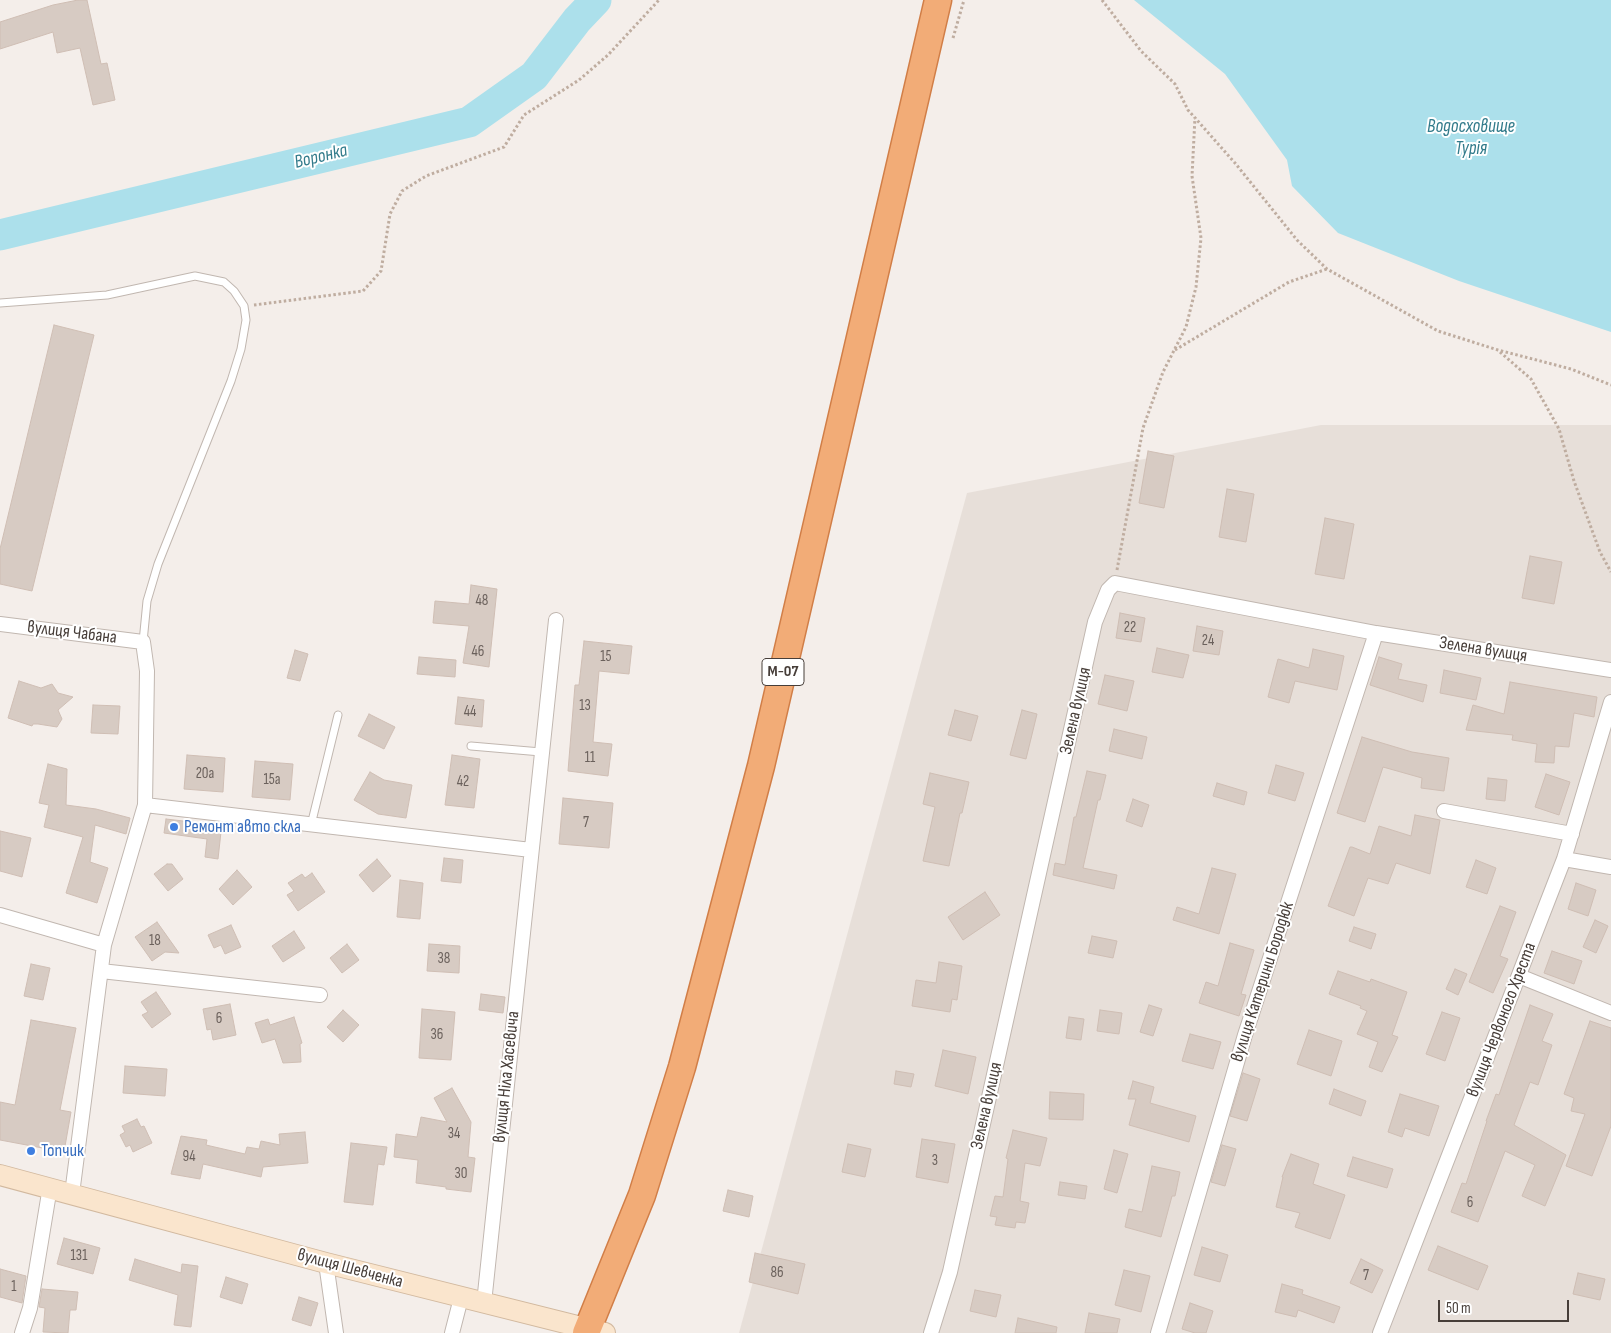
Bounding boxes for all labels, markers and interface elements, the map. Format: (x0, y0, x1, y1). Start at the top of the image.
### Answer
water label: Водосховище Турія (1427, 116, 1515, 160)
water label: Воронка (292, 139, 350, 175)
house number: 48 (476, 592, 488, 610)
street label: вулиця Чабана (26, 617, 118, 649)
house number: 22 (1124, 619, 1136, 637)
house number: 24 (1202, 632, 1214, 650)
street label: Зелена вулиця (1437, 632, 1529, 668)
house number: 46 (472, 643, 484, 661)
house number: 15 (600, 648, 612, 666)
road number: М-07 (762, 659, 804, 686)
street label: Зелена вулиця (1055, 665, 1097, 757)
house number: 13 (579, 697, 591, 715)
house number: 44 (464, 703, 476, 721)
house number: 11 (585, 749, 595, 767)
house number: 20а (196, 765, 214, 783)
house number: 15а (263, 771, 281, 789)
house number: 42 (457, 773, 469, 791)
house number: 7 (583, 814, 589, 832)
place label: Ремонт авто скла (184, 816, 301, 838)
marker: Ремонт авто скла (168, 821, 180, 833)
street label: вулиця Катерини Бородюк (1227, 899, 1299, 1065)
house number: 18 (149, 932, 161, 950)
street label: вулиця Червоного Хреста (1463, 940, 1541, 1100)
house number: 38 (438, 950, 450, 968)
house number: 6 (216, 1010, 222, 1028)
street label: вулиця Ніла Хасевича (489, 1010, 525, 1144)
house number: 36 (431, 1026, 443, 1044)
street label: Зелена вулиця (966, 1060, 1008, 1152)
house number: 34 (448, 1125, 460, 1143)
place label: Топчик (41, 1140, 84, 1162)
marker: Топчик (25, 1145, 37, 1157)
house number: 94 (183, 1148, 195, 1166)
house number: 3 (932, 1152, 938, 1170)
house number: 30 (455, 1165, 467, 1183)
house number: 6 (1467, 1194, 1473, 1212)
street label: вулиця Шевченка (295, 1245, 405, 1293)
house number: 131 (71, 1247, 87, 1265)
house number: 86 (770, 1264, 784, 1282)
house number: 7 (1363, 1267, 1369, 1285)
house number: 1 (11, 1278, 17, 1296)
scale bar (1441, 1290, 1572, 1322)
text: 50 m (1446, 1299, 1471, 1318)

